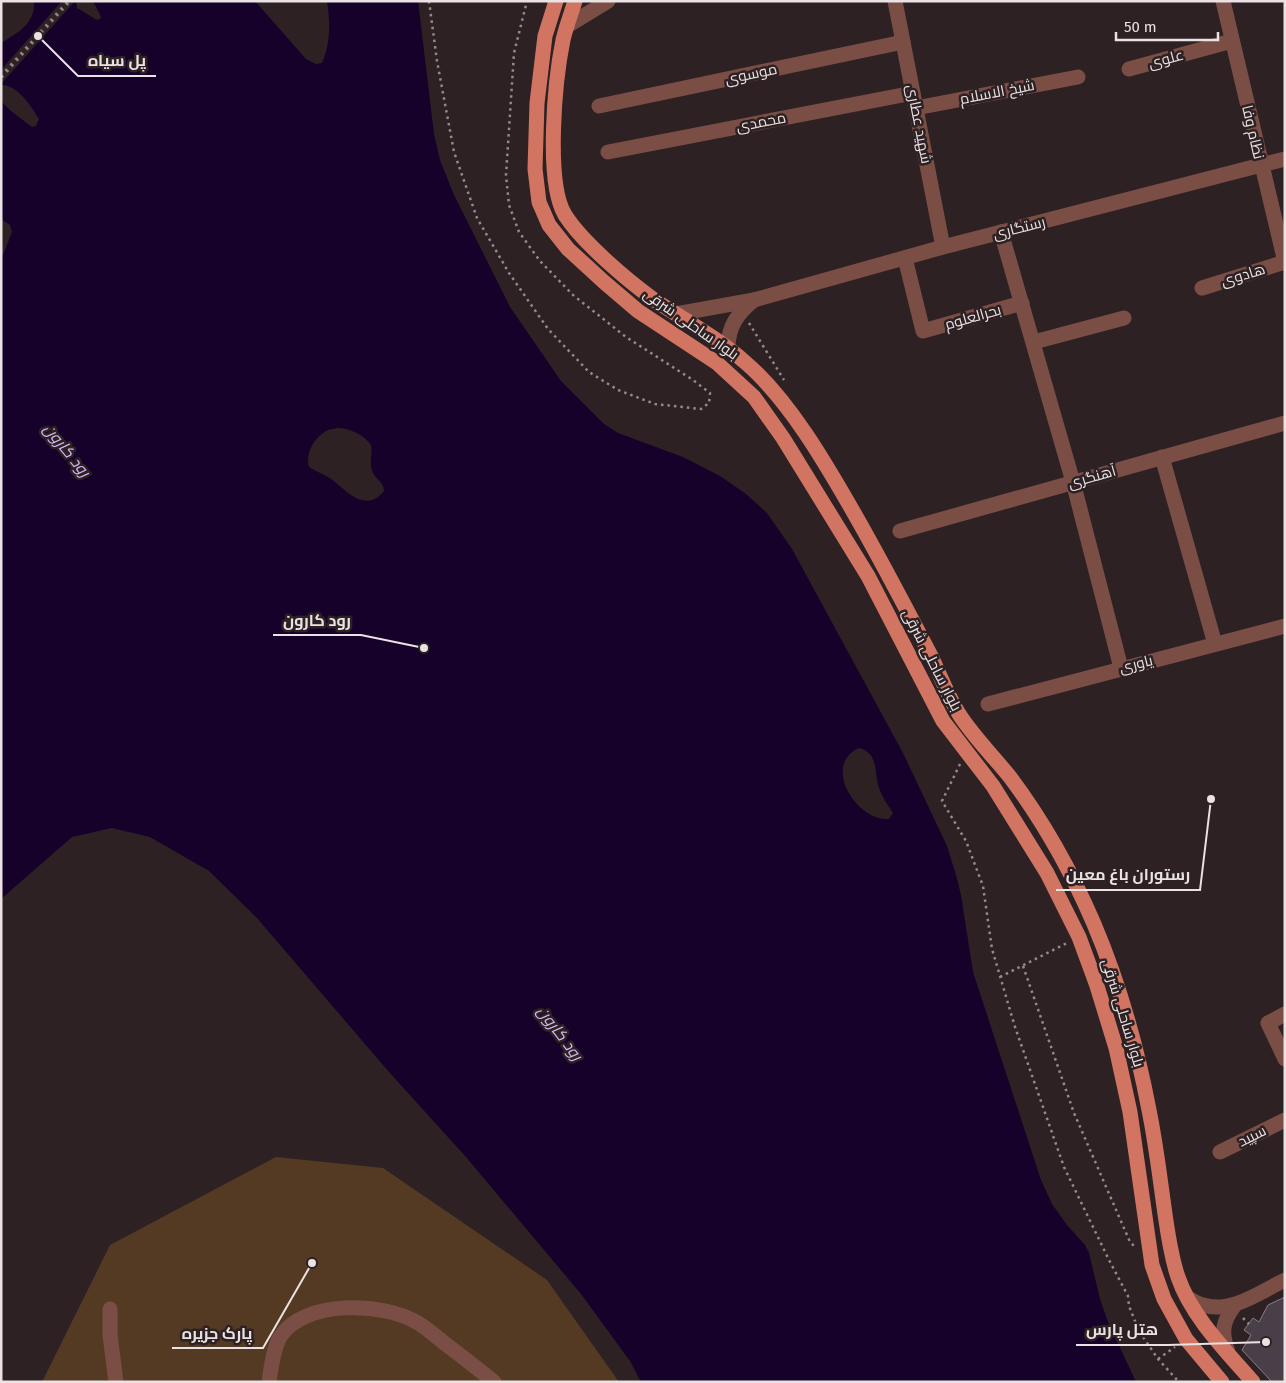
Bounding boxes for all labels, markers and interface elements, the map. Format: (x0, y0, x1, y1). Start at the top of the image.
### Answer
scale bar (1116, 10, 1218, 42)
text: 50 m (1124, 18, 1157, 36)
callout: پل سیاه (78, 45, 156, 76)
street label: علوی (1146, 46, 1186, 73)
text: پل سیاه (88, 51, 146, 72)
street label: موسوی (723, 60, 779, 89)
street label: شیخ الاسلام (958, 76, 1036, 110)
street label: شهید عطاری (901, 83, 936, 165)
street label: نظام وفا (1237, 103, 1268, 161)
street label: محمدی (735, 108, 788, 137)
street label: رستگاری (991, 213, 1047, 244)
street label: هادوی (1219, 260, 1268, 291)
street label: بلوار ساحلی شرقی (639, 284, 742, 364)
street label: بحرالعلوم (943, 300, 1004, 335)
water label: رود کارون (40, 419, 95, 482)
street label: آهنگری (1066, 462, 1118, 493)
callout: رود کارون (273, 604, 361, 635)
street label: بلوار ساحلی شرقی (898, 606, 966, 715)
text: رود کارون (283, 611, 351, 630)
street label: یاوری (1117, 651, 1155, 678)
callout: رستوران باغ معین (1056, 859, 1200, 890)
text: رستوران باغ معین (1066, 865, 1190, 885)
street label: بلوار ساحلی شرقی (1097, 957, 1148, 1070)
water label: رود کارون (533, 1002, 588, 1065)
street label: سپید (1235, 1121, 1270, 1152)
callout: هتل پارس (1076, 1314, 1168, 1345)
callout: پارک جزیره (172, 1317, 263, 1348)
text: هتل پارس (1086, 1320, 1158, 1341)
text: پارک جزیره (182, 1324, 253, 1345)

